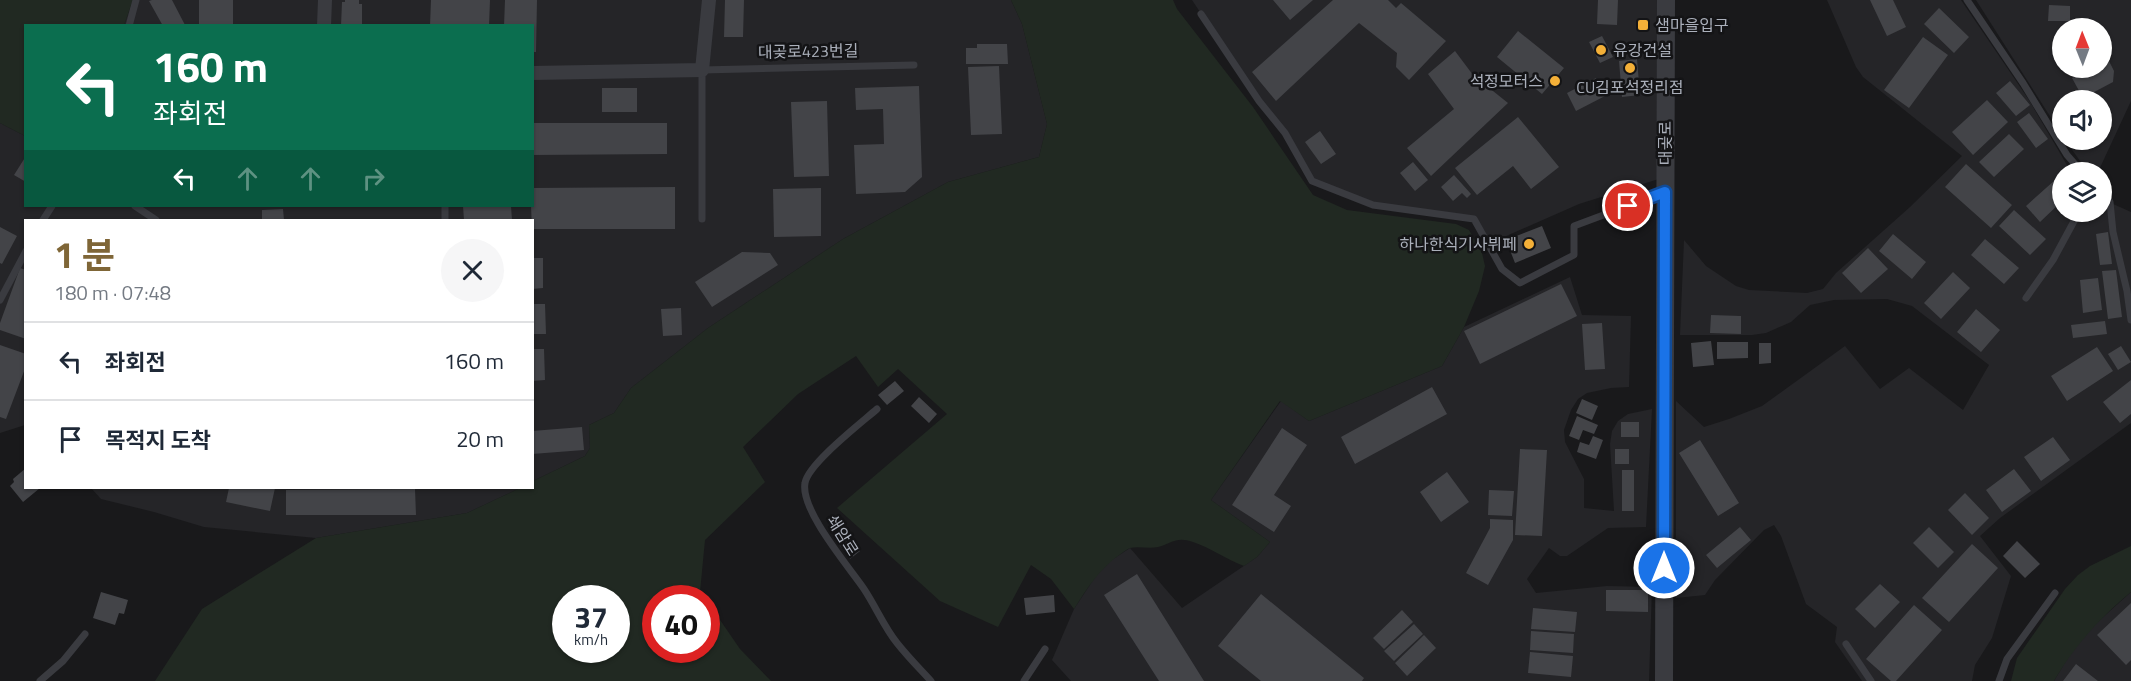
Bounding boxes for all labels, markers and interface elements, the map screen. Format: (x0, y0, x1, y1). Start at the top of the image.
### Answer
place label: 샘마을입구 (1655, 13, 1729, 37)
marker: 샘마을입구 (1636, 18, 1650, 32)
north arrow (2052, 18, 2112, 78)
map controls (2052, 18, 2112, 222)
text: 160 m (153, 34, 268, 98)
street label: 대곶로423번길 (758, 38, 858, 64)
place label: 유강건설 (1613, 38, 1672, 62)
marker: 유강건설 (1594, 43, 1608, 57)
icon: left (54, 48, 132, 126)
marker: CU김포석정리점 (1623, 61, 1637, 75)
place label: 석정모터스 (1469, 69, 1543, 93)
marker: 석정모터스 (1548, 74, 1562, 88)
place label: CU김포석정리점 (1576, 75, 1684, 99)
button: sound (2052, 90, 2112, 150)
text: 좌회전 (153, 92, 228, 133)
street label: 대곶로 (1653, 121, 1677, 165)
icon: left (168, 162, 201, 195)
icon: ahead (231, 162, 264, 195)
icon: ahead (294, 162, 327, 195)
icon: right (357, 162, 390, 195)
button: layers (2052, 162, 2112, 222)
pin (1602, 180, 1653, 231)
icon: arrive (1611, 189, 1644, 222)
text: 1 분 (54, 227, 115, 282)
place label: 하나한식기사뷔페 (1399, 232, 1517, 256)
marker: 하나한식기사뷔페 (1522, 237, 1536, 251)
button: close (441, 239, 504, 302)
text: 180 m · 07:48 (54, 277, 171, 308)
text: 160 m (444, 344, 504, 378)
icon: left (54, 345, 87, 378)
text: 좌회전 (105, 345, 166, 379)
text: 20 m (456, 422, 504, 456)
icon: arrive (54, 423, 87, 456)
text: 목적지 도착 (105, 423, 211, 457)
street label: 쇄암로 (821, 510, 865, 560)
position arrow (1632, 536, 1696, 600)
speed limit sign: 40 (642, 585, 720, 663)
text: 37 (574, 594, 608, 640)
text: km/h (574, 628, 608, 651)

